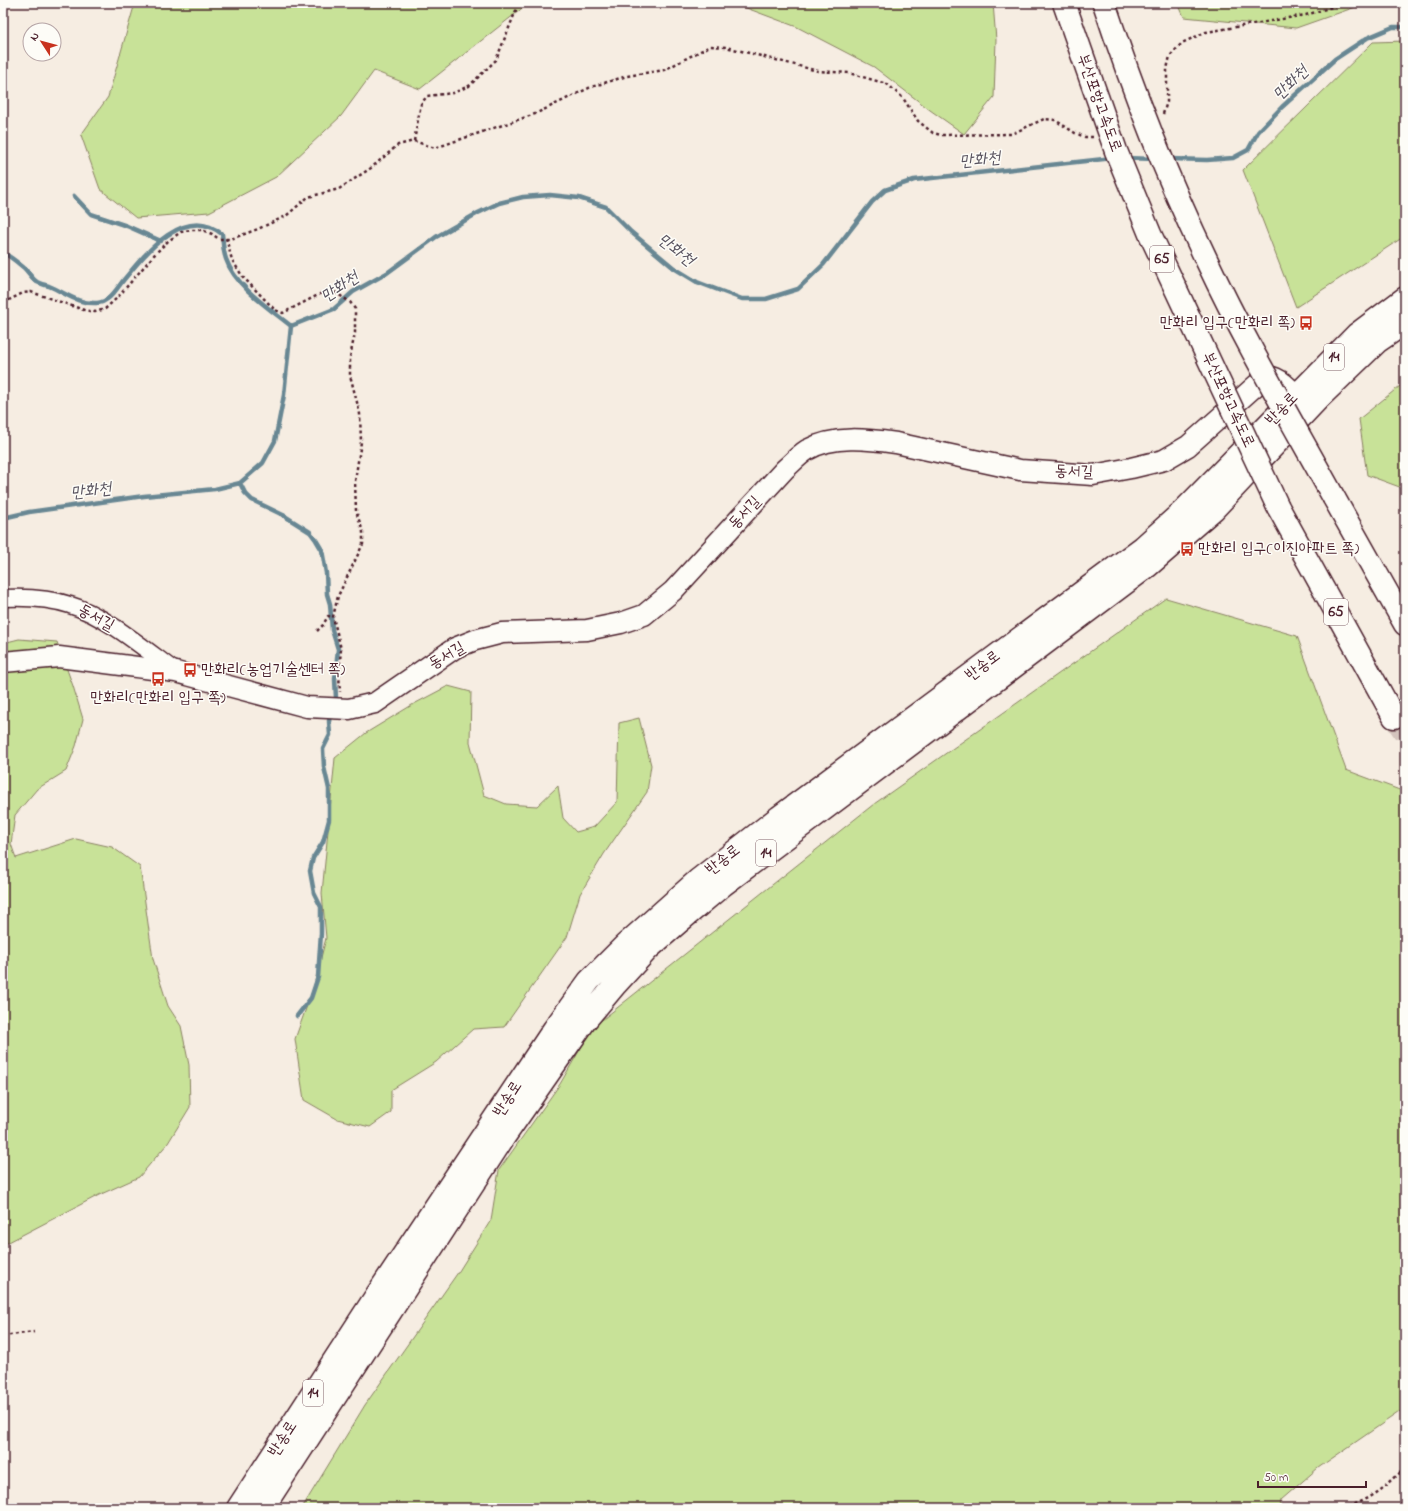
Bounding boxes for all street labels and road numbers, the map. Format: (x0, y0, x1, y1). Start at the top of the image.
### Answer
street label: 부산포항고속도로 (1070, 51, 1128, 155)
road number: 65 (1150, 246, 1174, 272)
road number: 14 (1324, 344, 1344, 370)
street label: 부산포항고속도로 (1195, 348, 1261, 452)
street label: 반송로 (1260, 387, 1304, 431)
street label: 동서길 (1054, 459, 1094, 485)
street label: 동서길 (723, 491, 767, 535)
street label: 동서길 (73, 598, 119, 638)
road number: 65 (1324, 599, 1348, 625)
street label: 동서길 (424, 636, 470, 676)
street label: 반송로 (960, 645, 1006, 687)
street label: 반송로 (700, 839, 746, 881)
road number: 14 (756, 840, 776, 866)
street label: 반송로 (487, 1076, 529, 1122)
road number: 14 (303, 1380, 323, 1406)
street label: 반송로 (262, 1416, 304, 1462)

